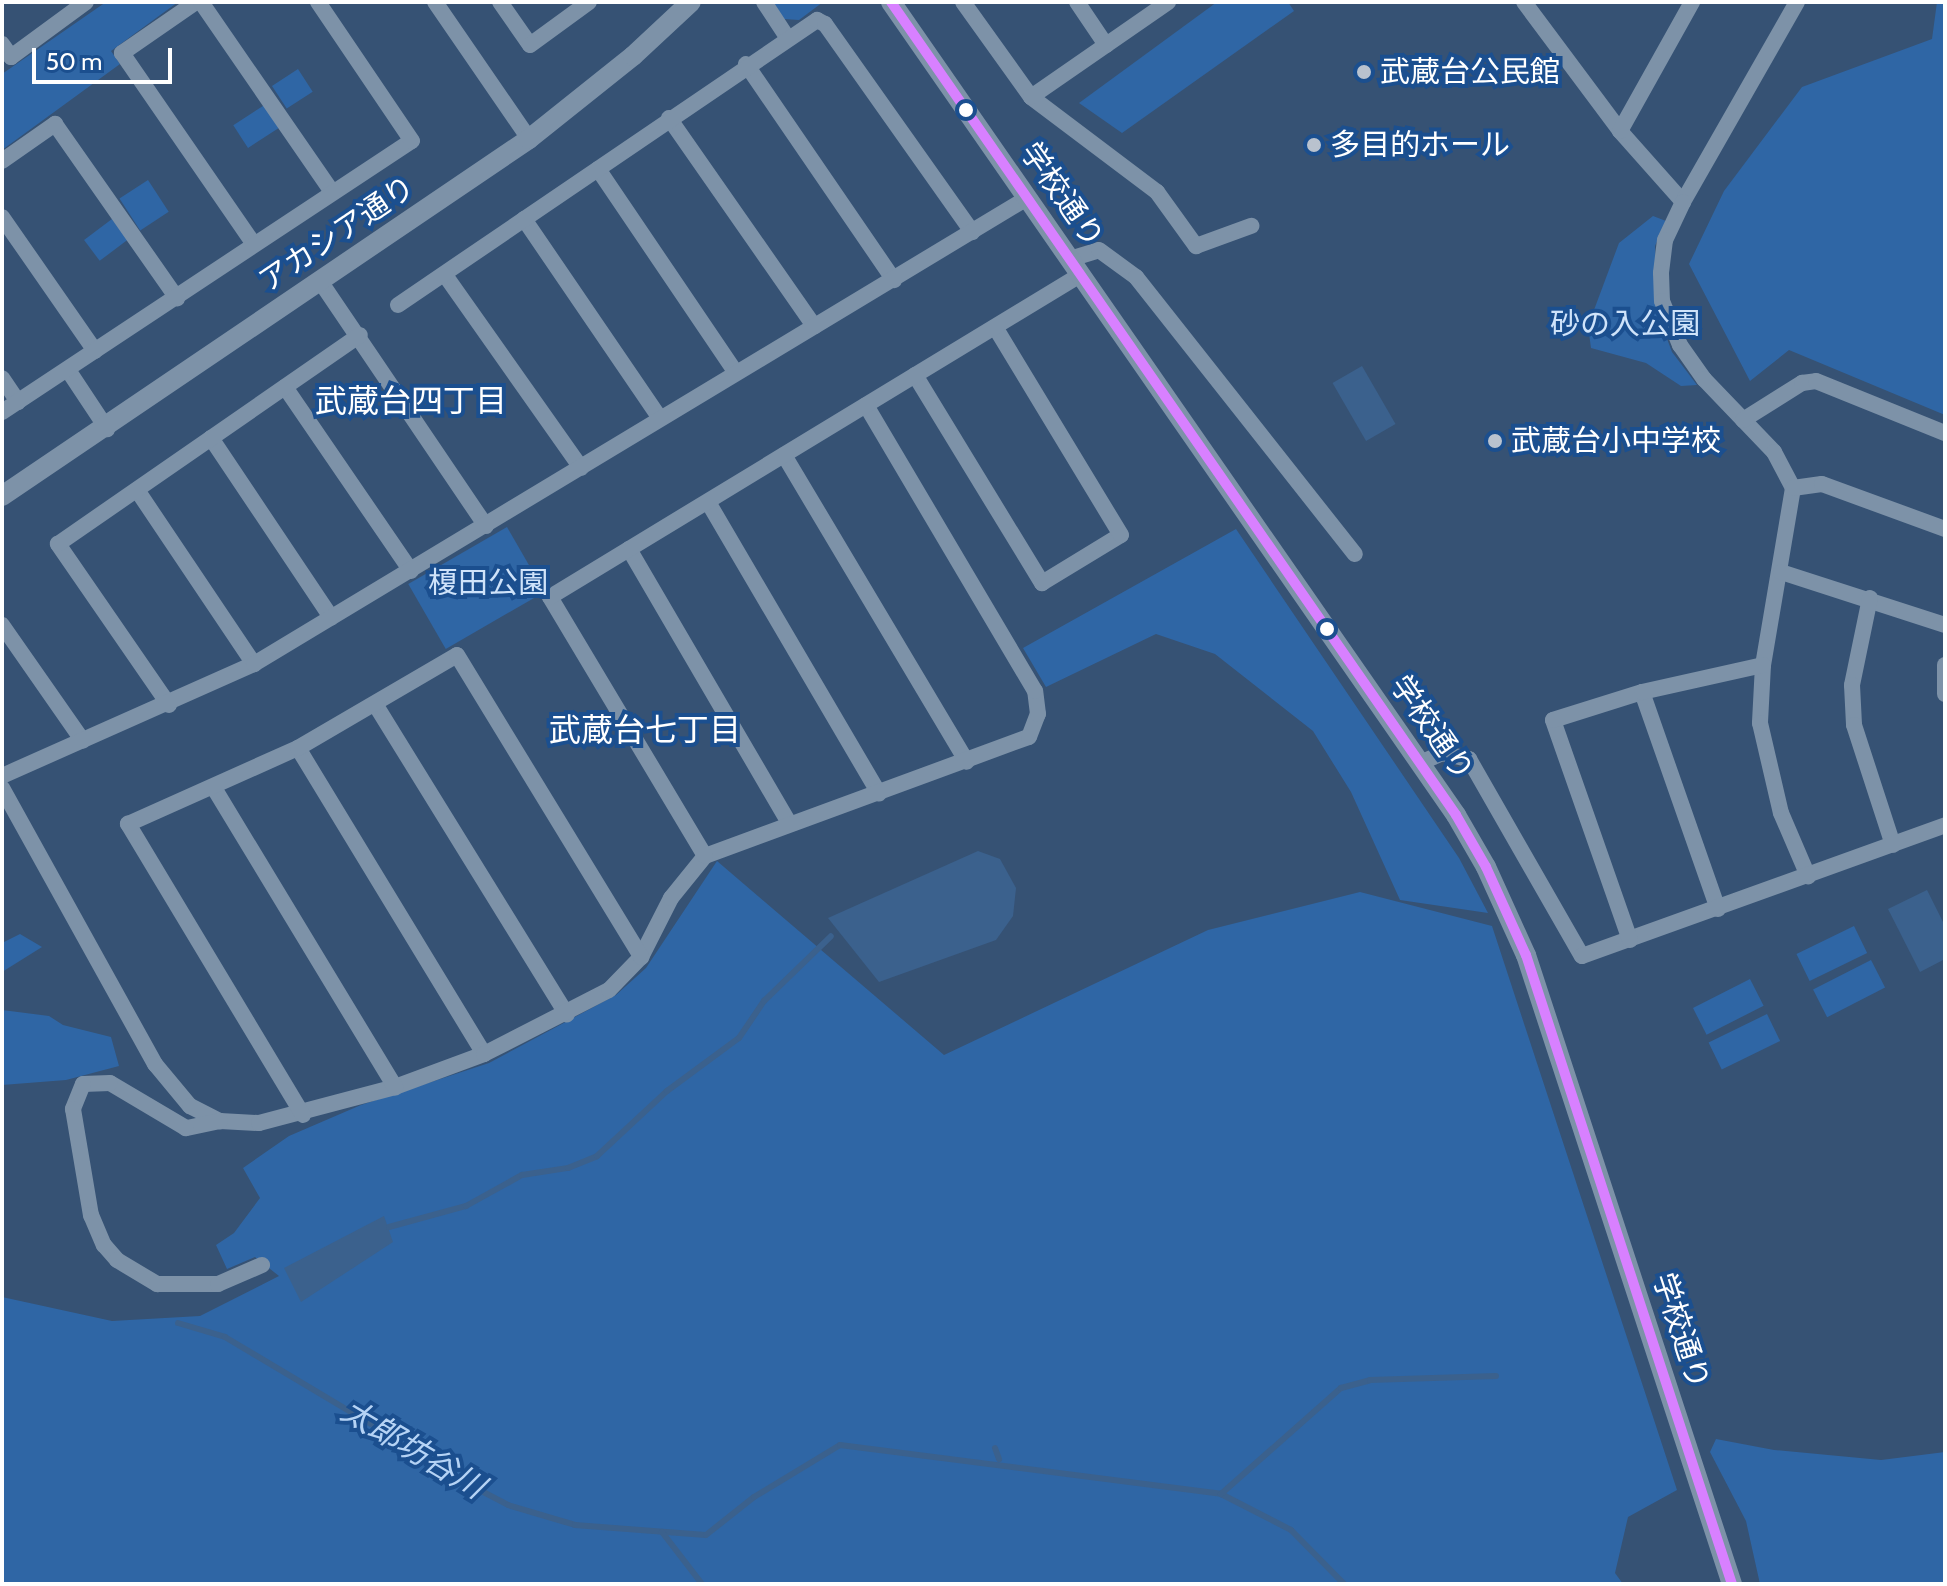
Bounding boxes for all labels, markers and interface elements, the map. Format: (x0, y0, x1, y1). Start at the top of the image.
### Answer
scale bar (36, 32, 176, 82)
text: 50 m (46, 47, 102, 76)
place label: 武蔵台公民館 (1380, 54, 1560, 90)
marker: 武蔵台公民館 (1355, 63, 1373, 81)
unlabelled marker (958, 102, 974, 118)
place label: 多目的ホール (1330, 127, 1510, 163)
street label: 学校通り (1013, 136, 1111, 254)
marker: 多目的ホール (1305, 136, 1323, 154)
street label: アカシア通り (252, 169, 422, 299)
park label: 砂の入公園 (1550, 306, 1700, 342)
district label: 武蔵台四丁目 (315, 382, 507, 420)
place label: 武蔵台小中学校 (1511, 423, 1721, 459)
marker: 武蔵台小中学校 (1486, 432, 1504, 450)
park label: 榎田公園 (428, 565, 548, 601)
unlabelled marker (1319, 621, 1335, 637)
street label: 学校通り (1383, 669, 1481, 787)
district label: 武蔵台七丁目 (549, 711, 741, 749)
street label: 学校通り (1645, 1268, 1717, 1394)
water label: 太郎坊谷川 (335, 1391, 491, 1507)

